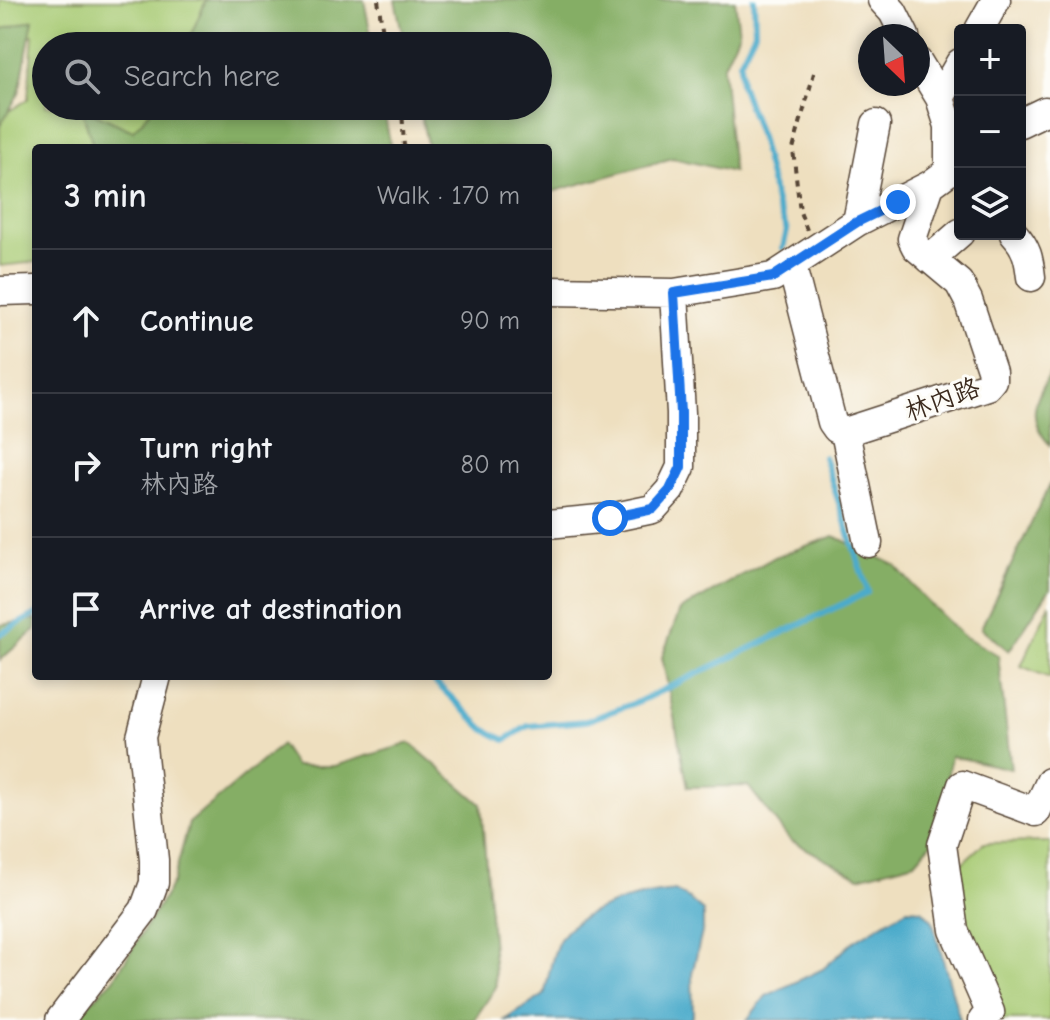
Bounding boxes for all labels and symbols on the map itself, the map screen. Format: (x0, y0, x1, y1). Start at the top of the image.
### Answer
north arrow (858, 24, 930, 96)
route end (880, 184, 916, 220)
street label: 林內路 (901, 373, 984, 427)
route start (592, 500, 628, 536)

